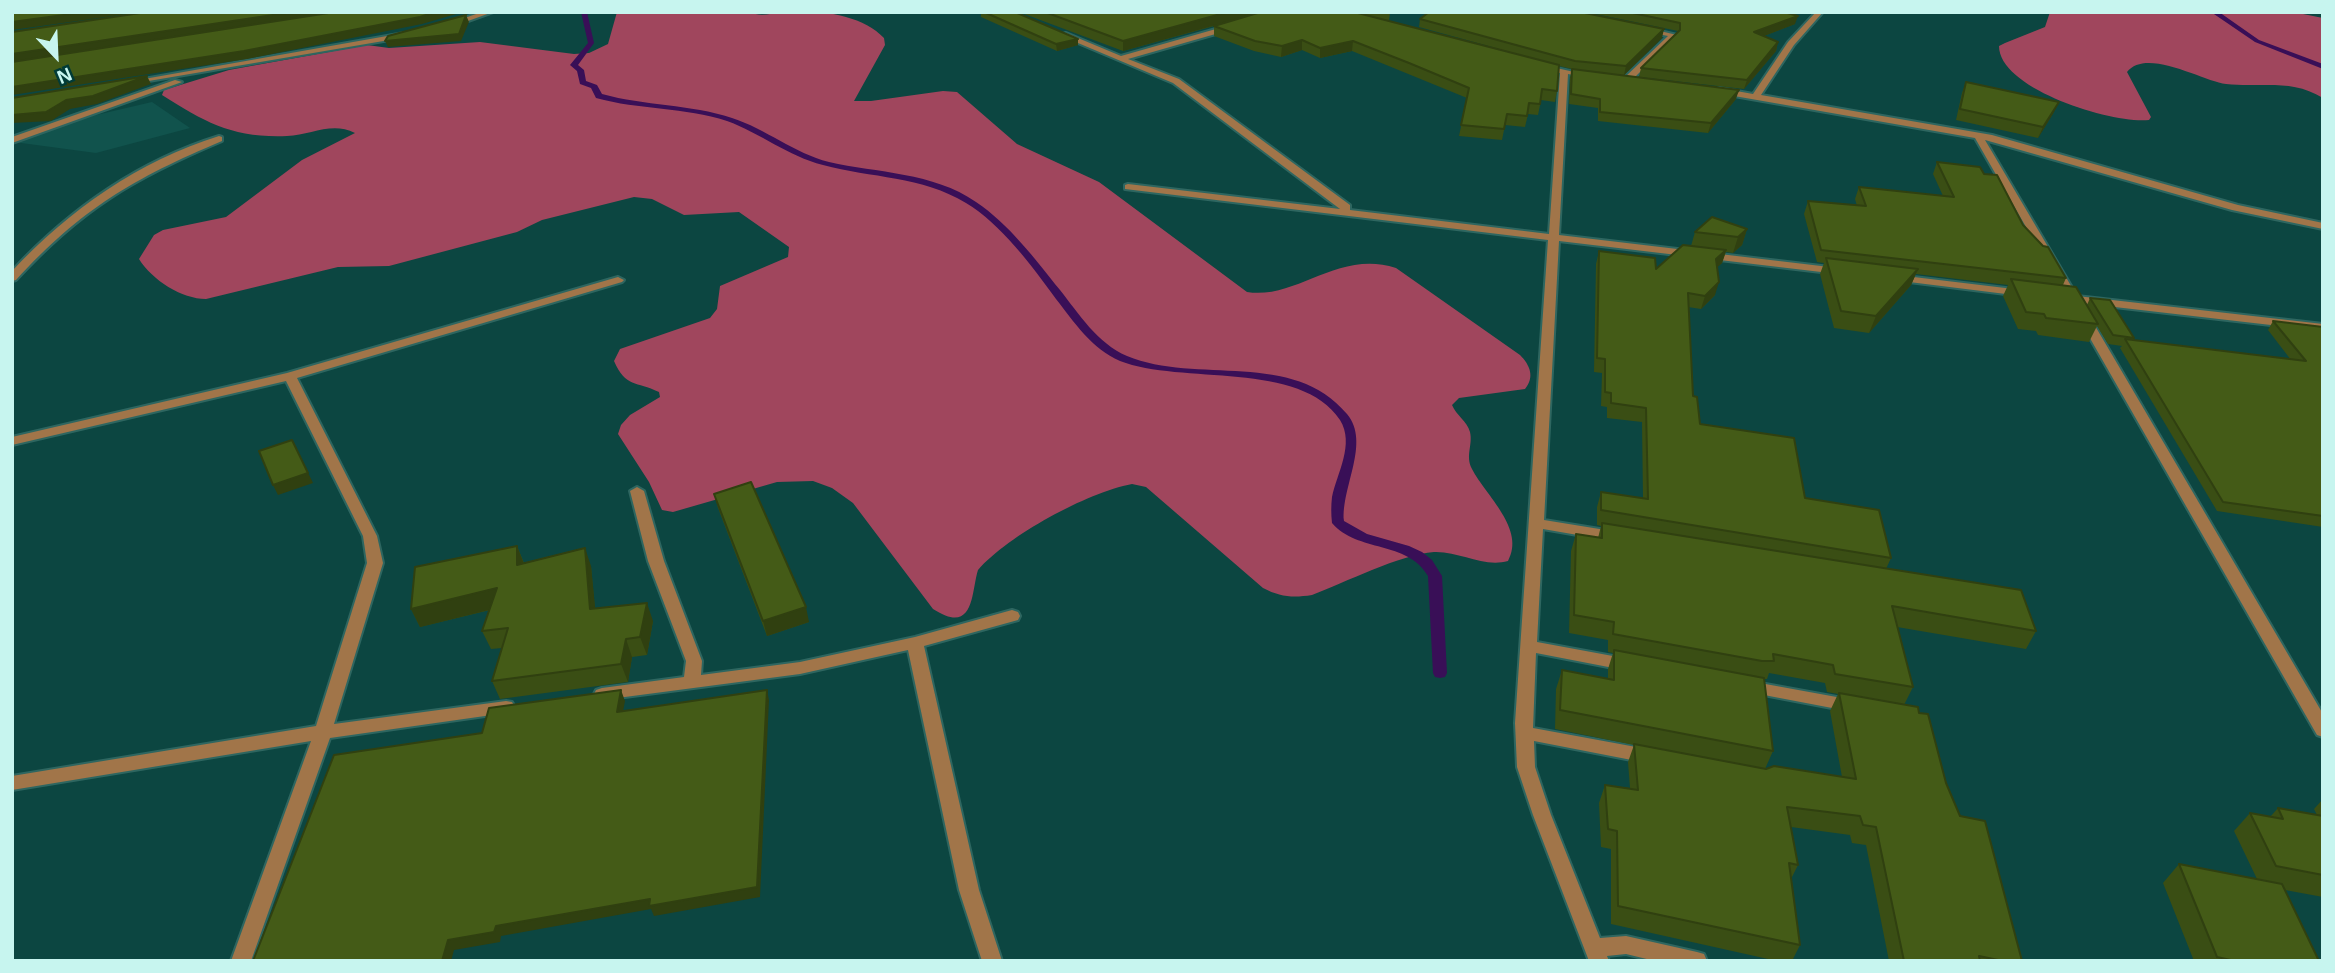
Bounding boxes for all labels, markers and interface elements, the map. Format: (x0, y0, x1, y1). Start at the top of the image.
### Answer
north arrow (21, 21, 91, 91)
text: N (54, 63, 75, 88)

